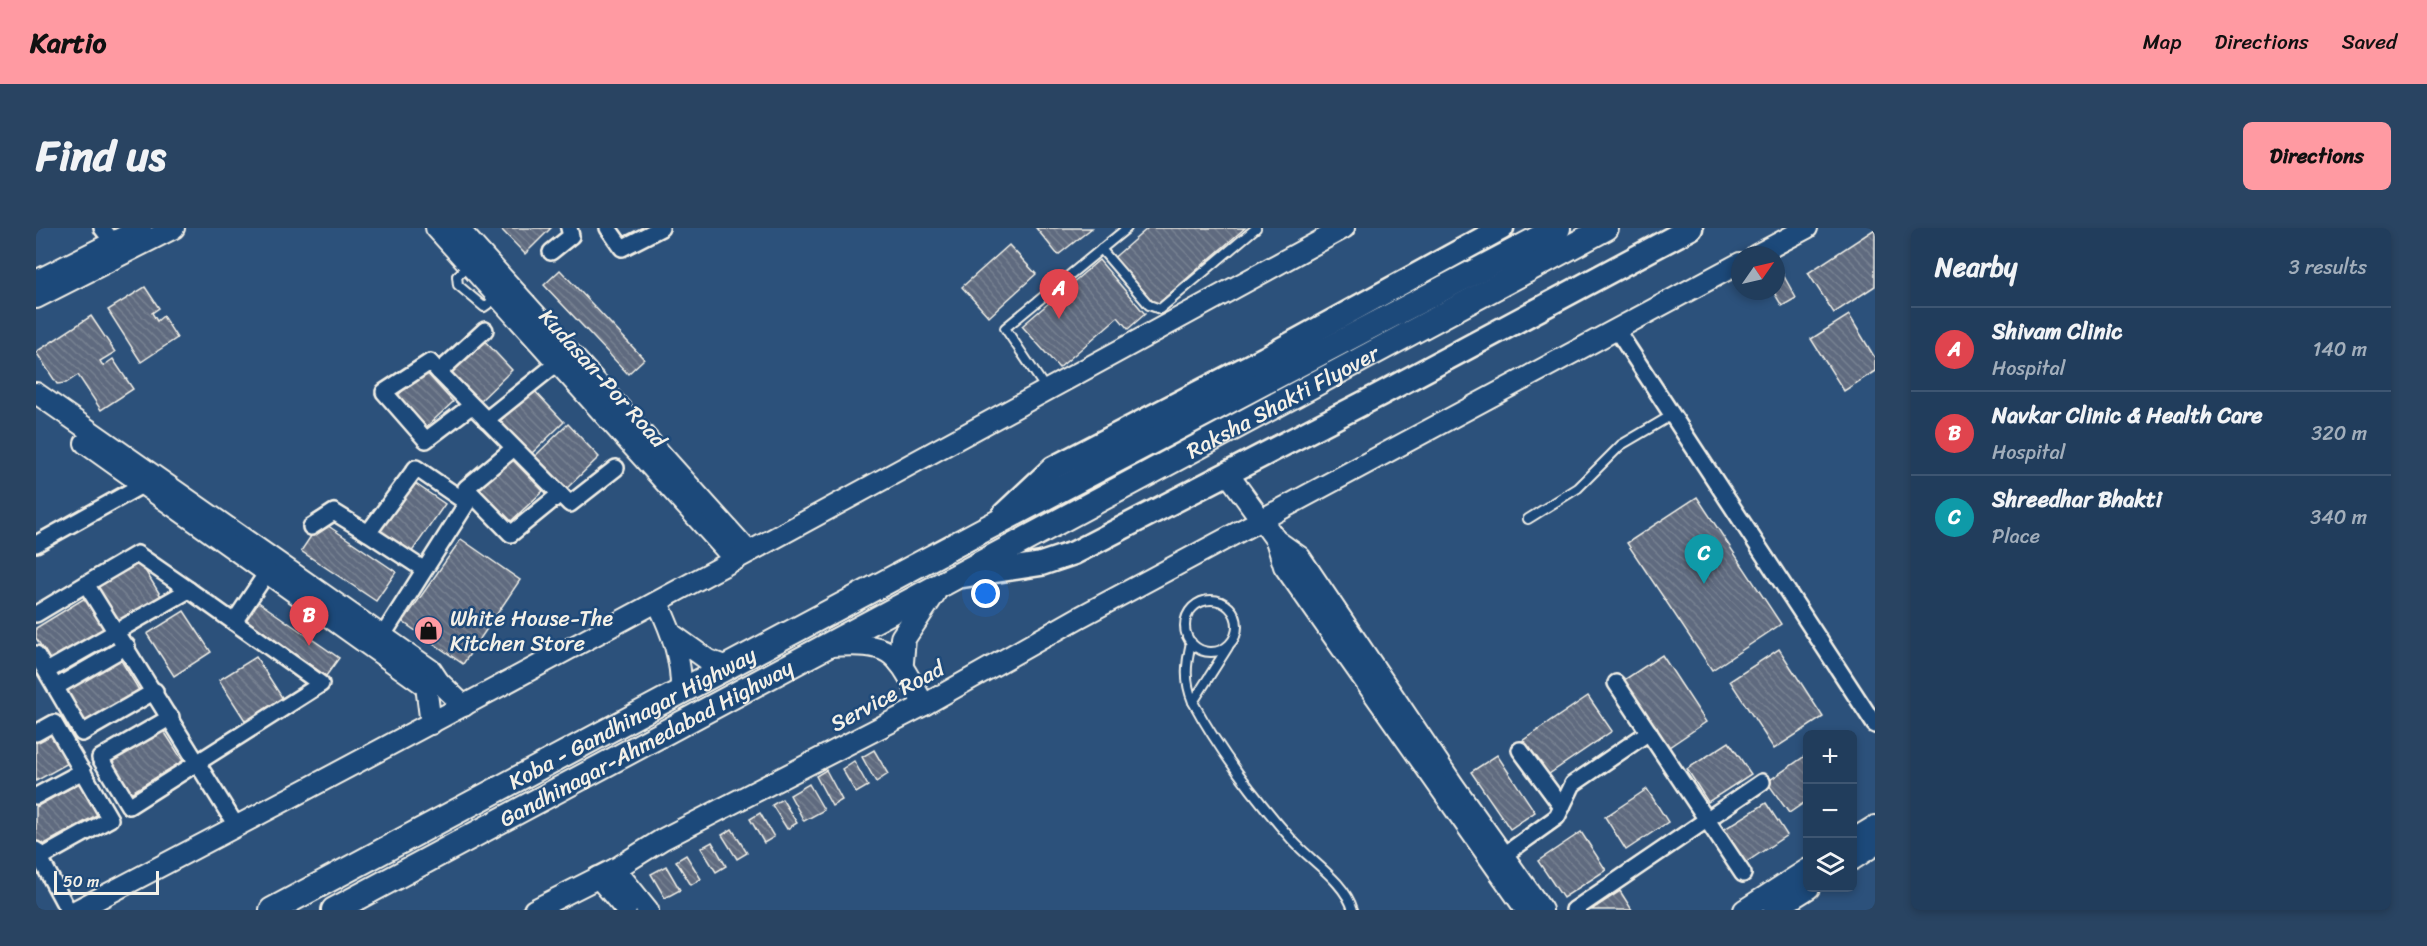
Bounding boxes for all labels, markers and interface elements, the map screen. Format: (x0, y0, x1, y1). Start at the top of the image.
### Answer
text: Kartio (30, 18, 106, 67)
text: Map (2143, 23, 2181, 61)
text: Directions (2214, 23, 2309, 61)
text: Saved (2342, 23, 2397, 61)
text: Find us (36, 119, 166, 193)
button: Directions (2243, 122, 2391, 190)
text: Nearby (1935, 244, 2017, 290)
north arrow (1731, 246, 1785, 300)
text: 3 results (2289, 250, 2367, 285)
pin: A (1040, 270, 1078, 319)
street label: Kudasan-Por Road (529, 299, 678, 458)
text: Shivam Clinic (1992, 312, 2122, 351)
text: A (1948, 332, 1961, 367)
text: 140 m (2313, 332, 2367, 367)
street label: Raksha Shakti Flyover (1179, 333, 1388, 469)
text: Hospital (1992, 351, 2065, 386)
text: Navkar Clinic & Health Care (1992, 396, 2263, 435)
text: B (1948, 416, 1961, 451)
text: 320 m (2311, 416, 2367, 451)
text: Hospital (1992, 435, 2065, 470)
text: Shreedhar Bhakti (1992, 480, 2162, 519)
text: C (1948, 500, 1961, 535)
text: 340 m (2310, 500, 2367, 535)
text: Place (1992, 519, 2040, 554)
pin: C (1684, 534, 1724, 584)
your location (971, 579, 1000, 608)
pin: B (290, 596, 328, 646)
place label: White House-The Kitchen Store (450, 599, 613, 663)
shop icon: White House-The Kitchen Store (413, 615, 445, 647)
street label: Koba - Gandhinagar Highway (500, 635, 764, 800)
street label: Gandhinagar-Ahmedabad Highway (492, 647, 801, 838)
street label: Service Road (823, 649, 953, 743)
map controls (1803, 730, 1857, 892)
button: + (1803, 730, 1857, 784)
button: − (1803, 784, 1857, 838)
button: layers (1803, 838, 1857, 892)
text: 50 m (63, 867, 99, 896)
scale bar (54, 868, 159, 896)

